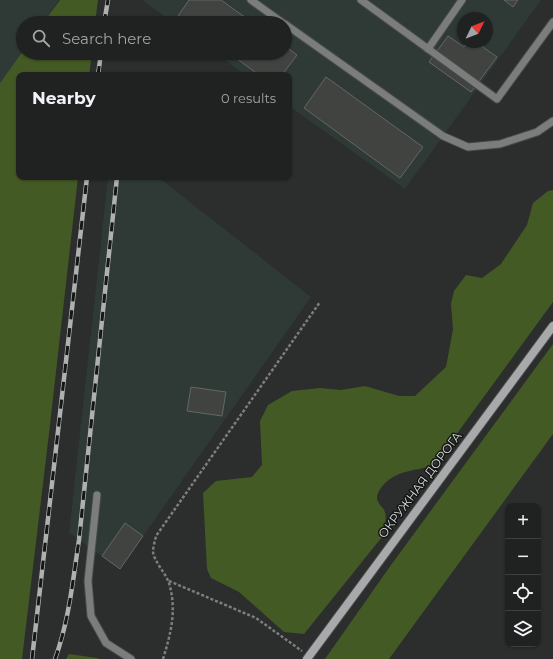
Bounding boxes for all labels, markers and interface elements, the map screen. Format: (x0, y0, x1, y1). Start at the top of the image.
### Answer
north arrow (457, 12, 493, 48)
search box (16, 16, 292, 60)
icon: search (30, 27, 52, 49)
text: Search here (62, 29, 151, 48)
text: Nearby (32, 88, 96, 108)
text: 0 results (221, 90, 276, 106)
street label: ОКРУЖНАЯ ДОРОГА (375, 428, 465, 541)
map controls (505, 503, 541, 647)
button: + (505, 503, 541, 539)
button: − (505, 539, 541, 575)
button: locate (505, 575, 541, 611)
button: layers (505, 611, 541, 647)

